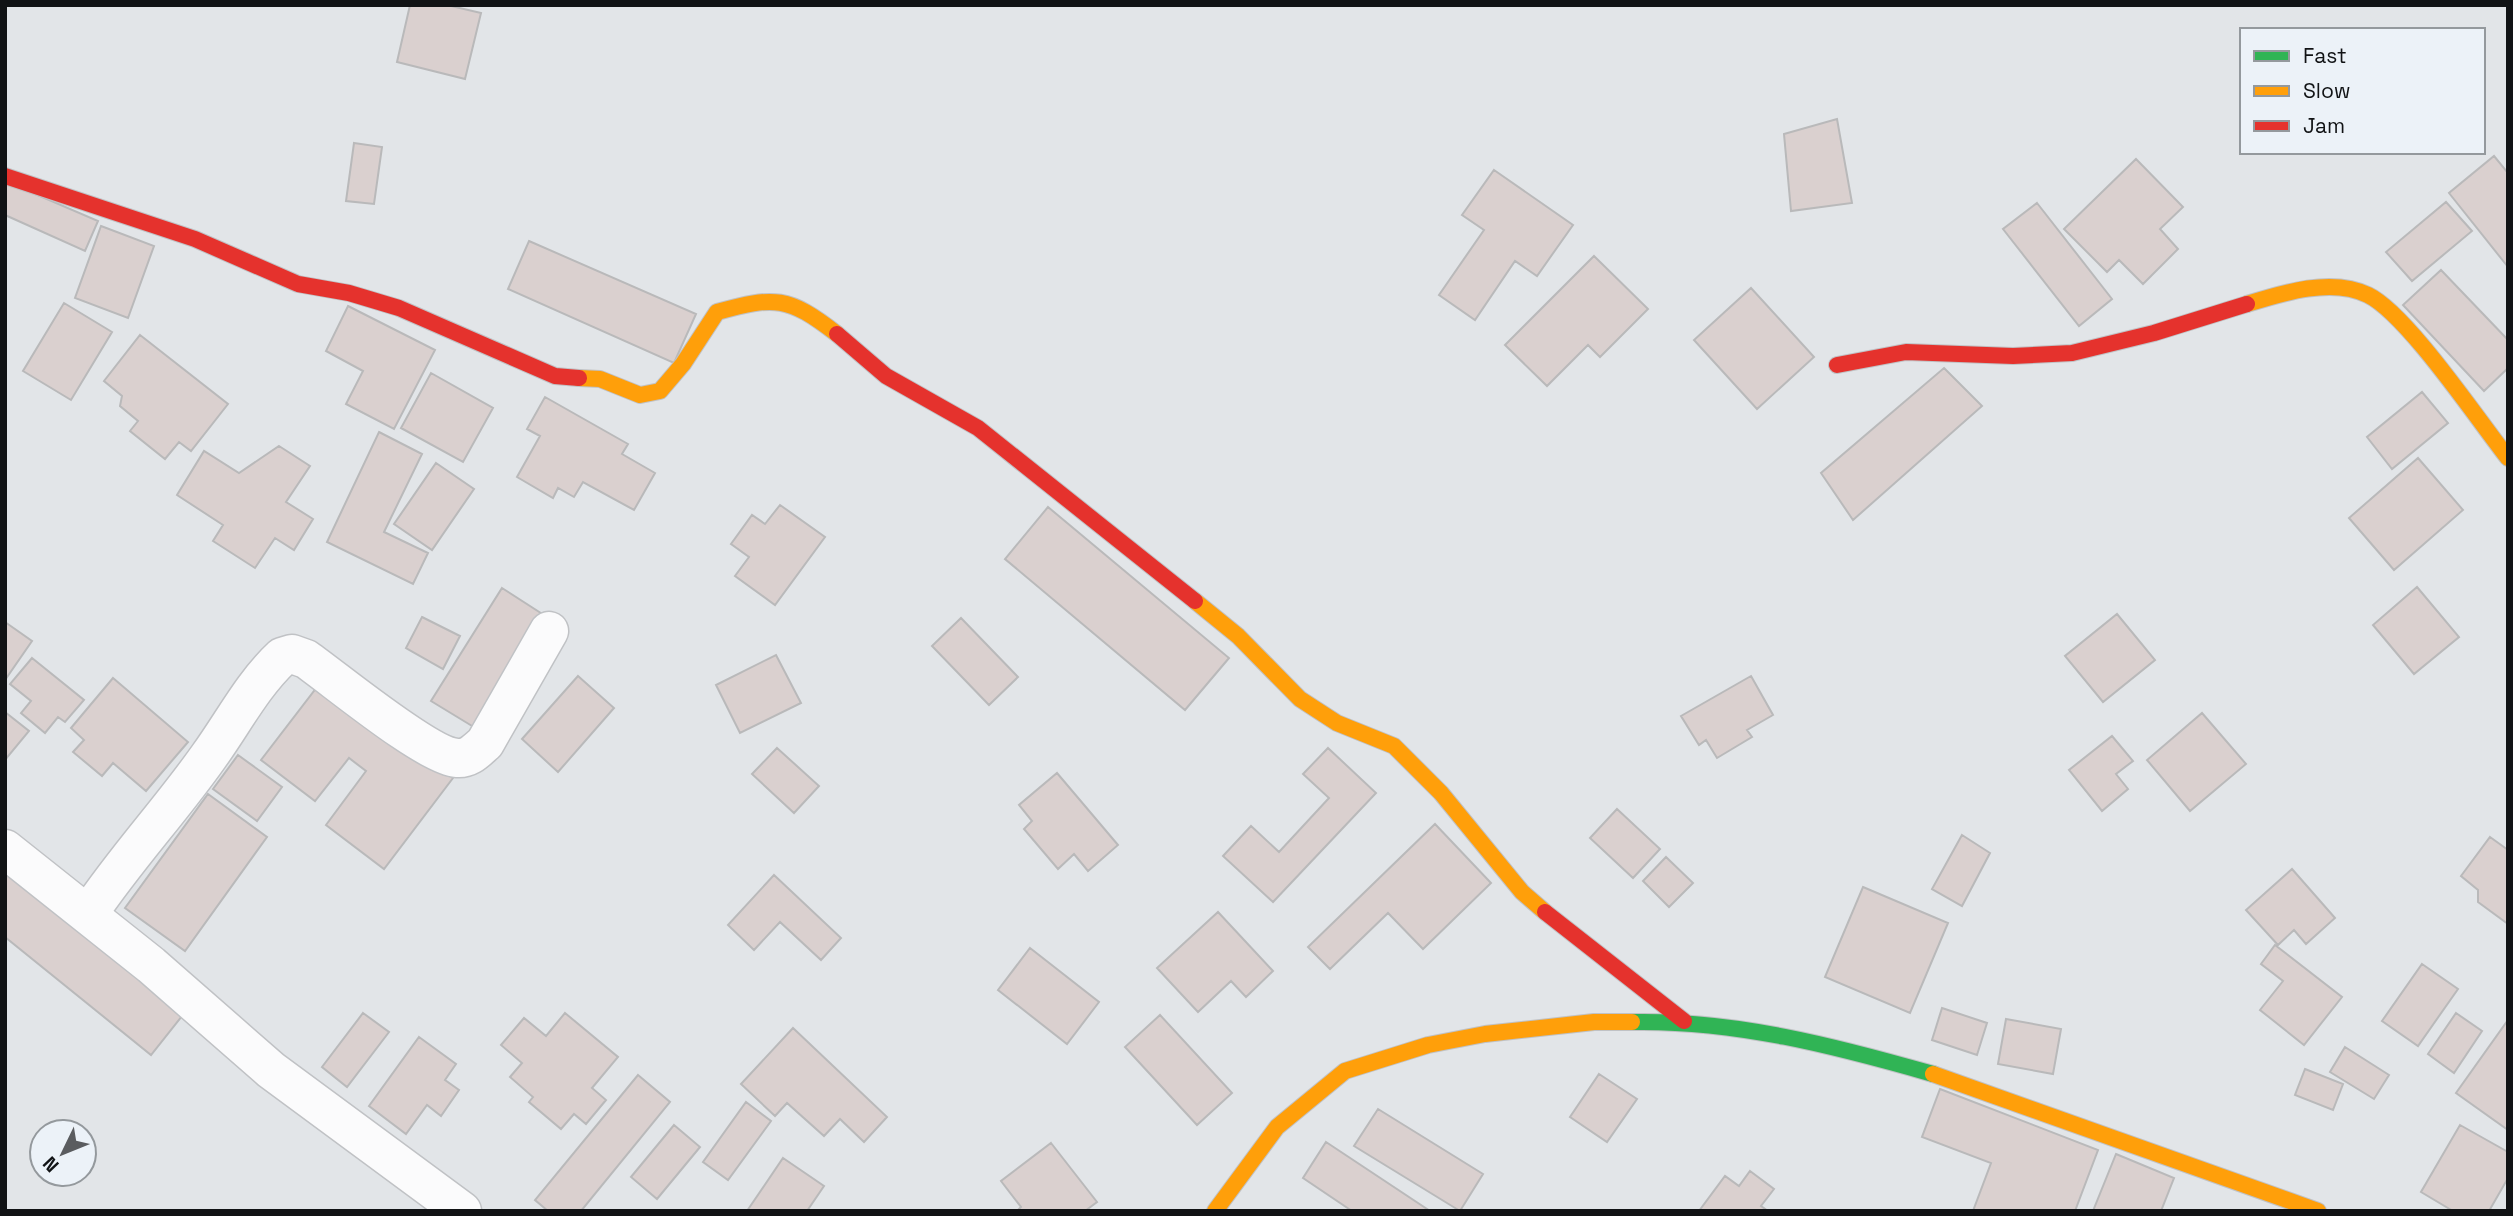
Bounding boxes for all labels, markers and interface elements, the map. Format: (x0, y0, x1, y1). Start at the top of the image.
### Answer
legend (2240, 28, 2485, 154)
text: Fast (2303, 42, 2347, 69)
text: Slow (2303, 77, 2351, 104)
text: Jam (2303, 112, 2345, 139)
north arrow (28, 1118, 98, 1188)
text: N (37, 1151, 64, 1177)

